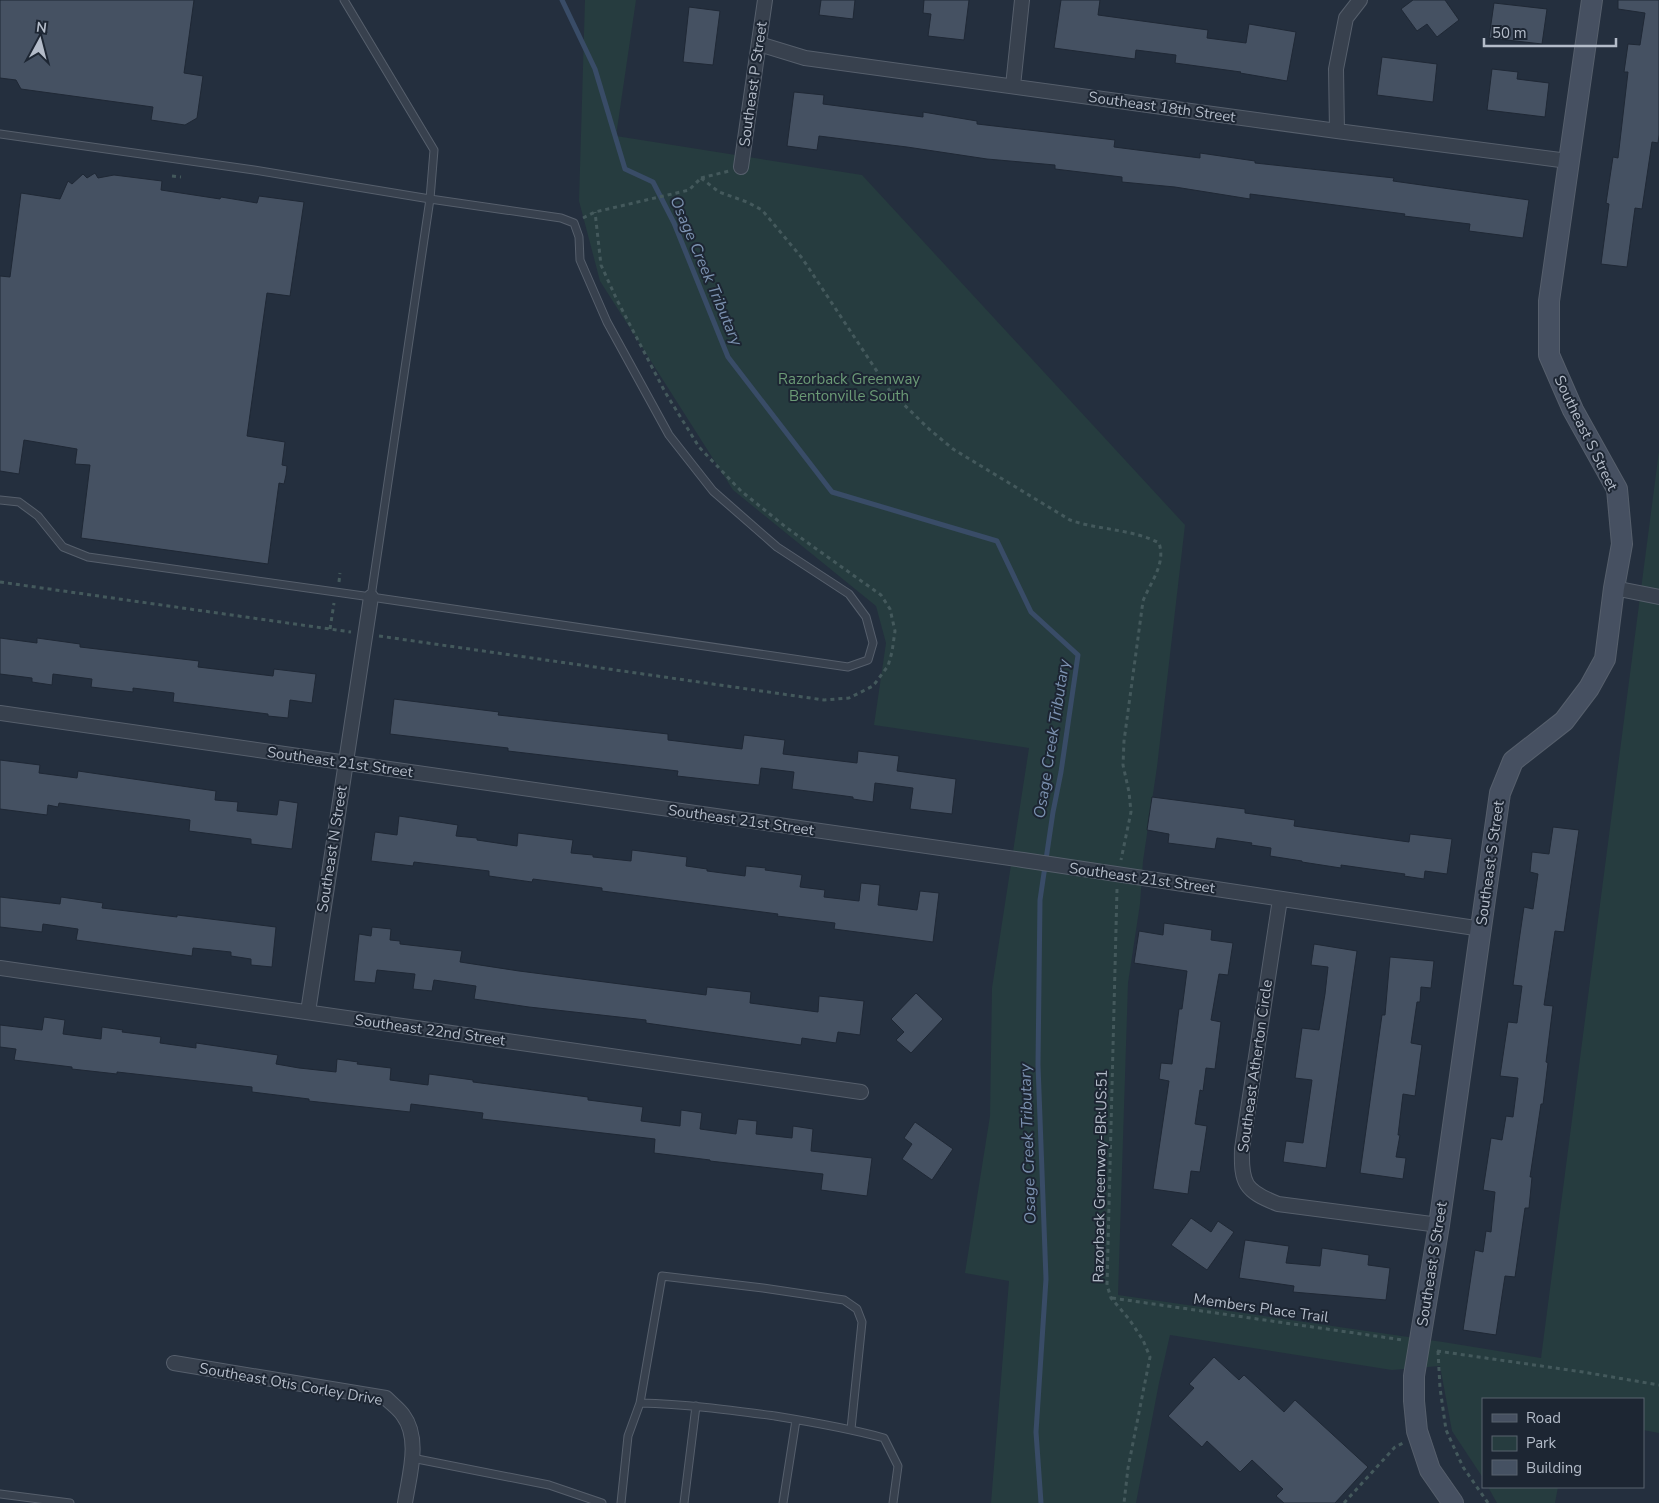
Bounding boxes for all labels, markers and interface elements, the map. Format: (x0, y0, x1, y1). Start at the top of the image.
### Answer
north arrow (15, 15, 65, 65)
scale bar (1484, 15, 1616, 47)
text: N (35, 18, 48, 38)
street label: Southeast P Street (734, 19, 772, 148)
text: 50 m (1492, 23, 1527, 43)
street label: Southeast 18th Street (1087, 87, 1238, 127)
water label: Osage Creek Tributary (664, 193, 748, 350)
park label: Razorback Greenway Bentonville South (778, 369, 920, 406)
street label: Southeast S Street (1549, 372, 1623, 495)
water label: Osage Creek Tributary (1029, 657, 1076, 820)
street label: Southeast 21st Street (266, 742, 415, 782)
street label: Southeast N Street (312, 784, 352, 914)
street label: Southeast S Street (1471, 799, 1509, 927)
street label: Southeast 21st Street (667, 800, 816, 840)
street label: Southeast 21st Street (1068, 858, 1217, 898)
street label: Southeast Atherton Circle (1233, 978, 1277, 1154)
street label: Southeast 22nd Street (353, 1010, 507, 1051)
water label: Osage Creek Tributary (1014, 1063, 1042, 1225)
street label: Razorback Greenway-BR:US:51 (1088, 1069, 1112, 1283)
street label: Southeast S Street (1412, 1200, 1452, 1328)
street label: Members Place Trail (1192, 1289, 1330, 1327)
street label: Southeast Otis Corley Drive (198, 1358, 384, 1410)
legend (1482, 1398, 1644, 1488)
text: Road (1526, 1408, 1561, 1428)
text: Park (1526, 1433, 1556, 1453)
text: Building (1526, 1458, 1582, 1478)

